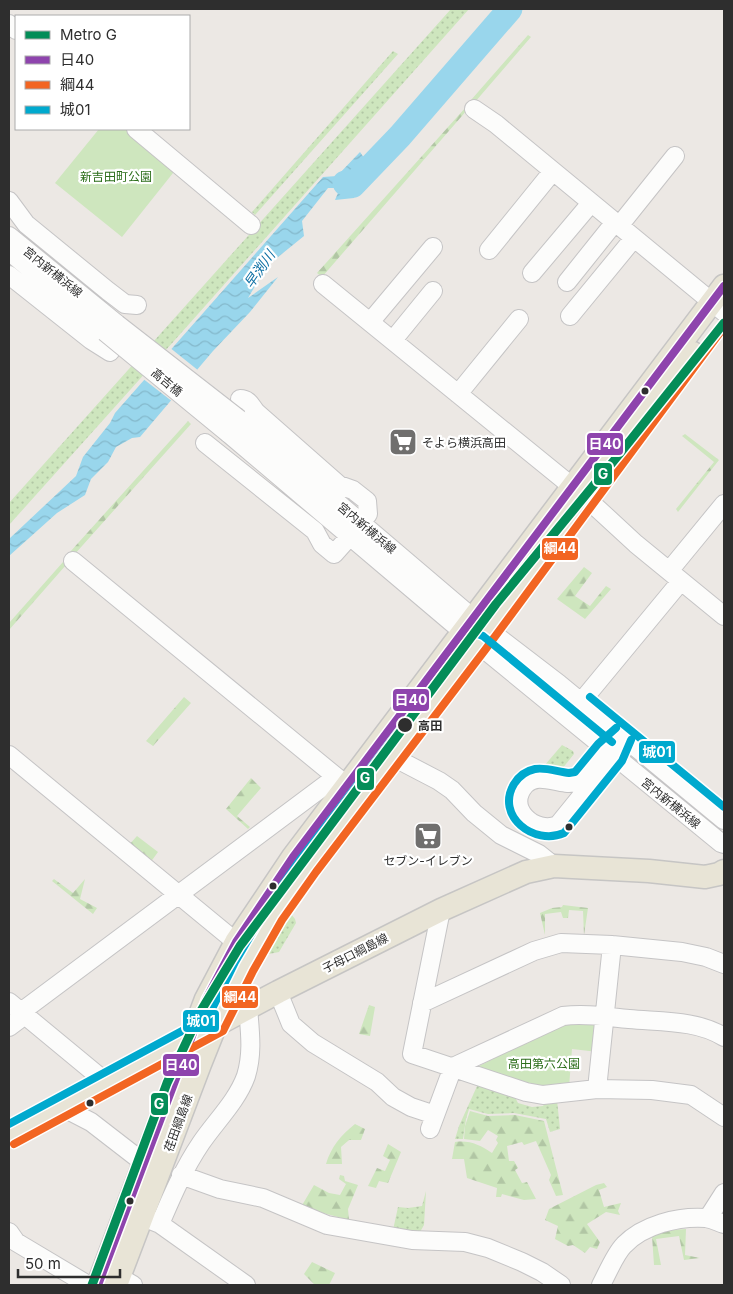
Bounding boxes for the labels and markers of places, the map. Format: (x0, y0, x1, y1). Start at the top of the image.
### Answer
unlabelled marker (640, 386, 650, 396)
supermarket icon: そよら横浜高田 (388, 427, 418, 457)
place label: そよら横浜高田 (422, 435, 506, 450)
marker: 高田 (396, 716, 414, 734)
place label: 高田 (418, 718, 442, 733)
supermarket icon: セブン-イレブン (413, 821, 443, 851)
unlabelled marker (564, 822, 574, 832)
place label: セブン-イレブン (383, 853, 473, 868)
unlabelled marker (268, 881, 278, 891)
unlabelled marker (85, 1098, 95, 1108)
unlabelled marker (125, 1196, 135, 1206)

